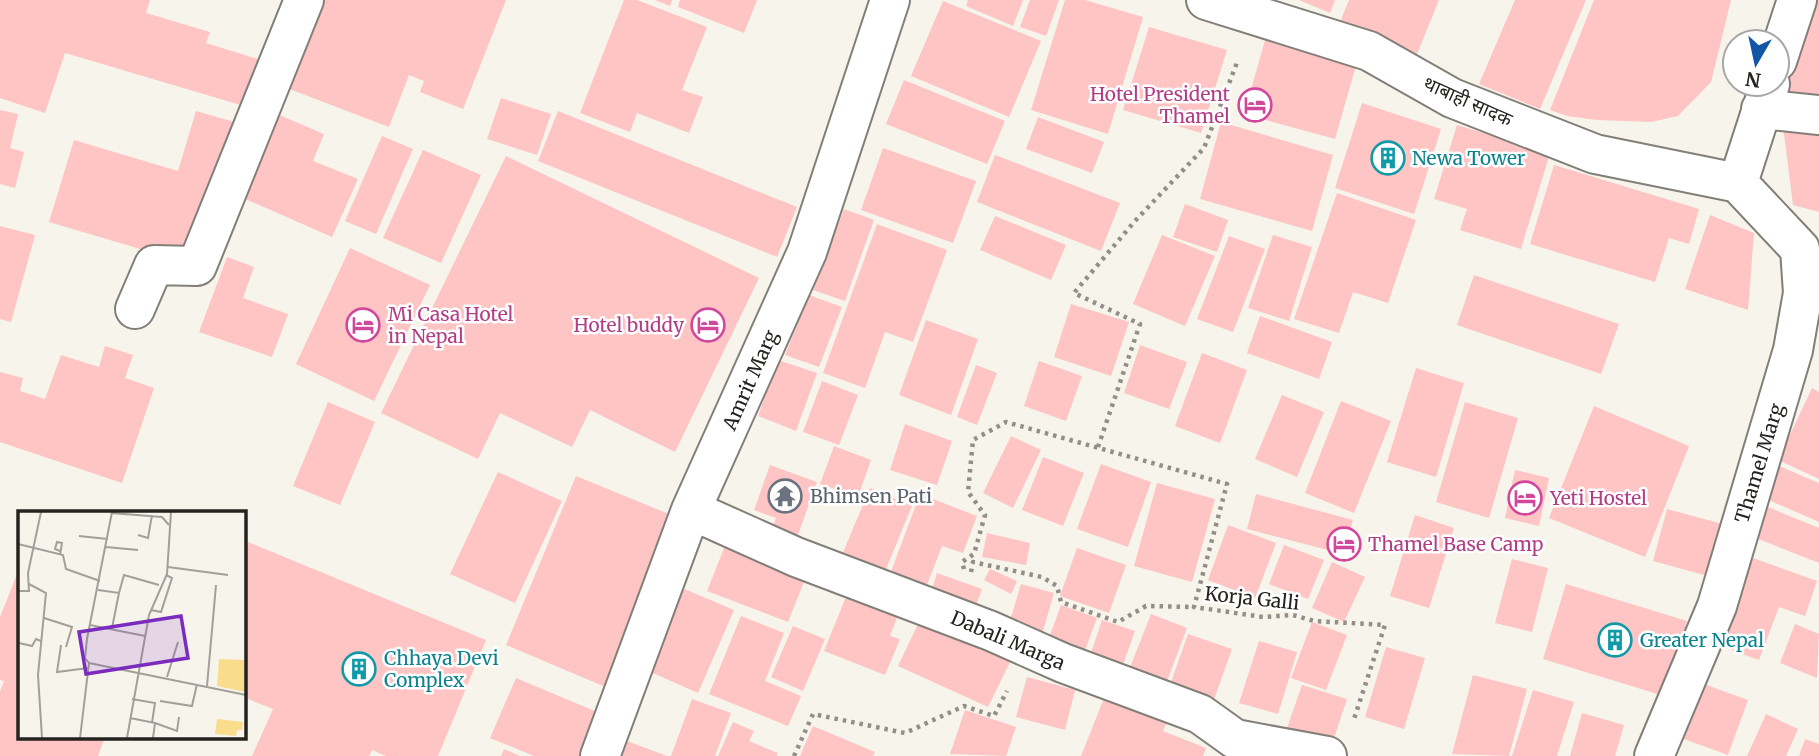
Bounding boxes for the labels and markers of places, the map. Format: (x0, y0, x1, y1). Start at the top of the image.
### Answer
place label: Hotel President Thamel (1090, 82, 1231, 128)
hotel icon: Hotel President Thamel (1236, 86, 1274, 124)
building icon: Newa Tower (1369, 139, 1407, 177)
place label: Newa Tower (1412, 146, 1526, 170)
place label: Mi Casa Hotel in Nepal (388, 302, 514, 348)
hotel icon: Mi Casa Hotel in Nepal (344, 306, 382, 344)
hotel icon: Hotel buddy (689, 306, 727, 344)
place label: Hotel buddy (574, 313, 684, 337)
temple icon: Bhimsen Pati (766, 477, 804, 515)
hotel icon: Yeti Hostel (1506, 479, 1544, 517)
place label: Bhimsen Pati (810, 484, 932, 508)
place label: Yeti Hostel (1549, 486, 1647, 510)
hotel icon: Thamel Base Camp (1325, 525, 1363, 563)
place label: Thamel Base Camp (1368, 532, 1543, 556)
building icon: Greater Nepal (1596, 621, 1634, 659)
place label: Greater Nepal (1640, 628, 1764, 652)
place label: Chhaya Devi Complex (384, 646, 499, 692)
building icon: Chhaya Devi Complex (340, 650, 378, 688)

